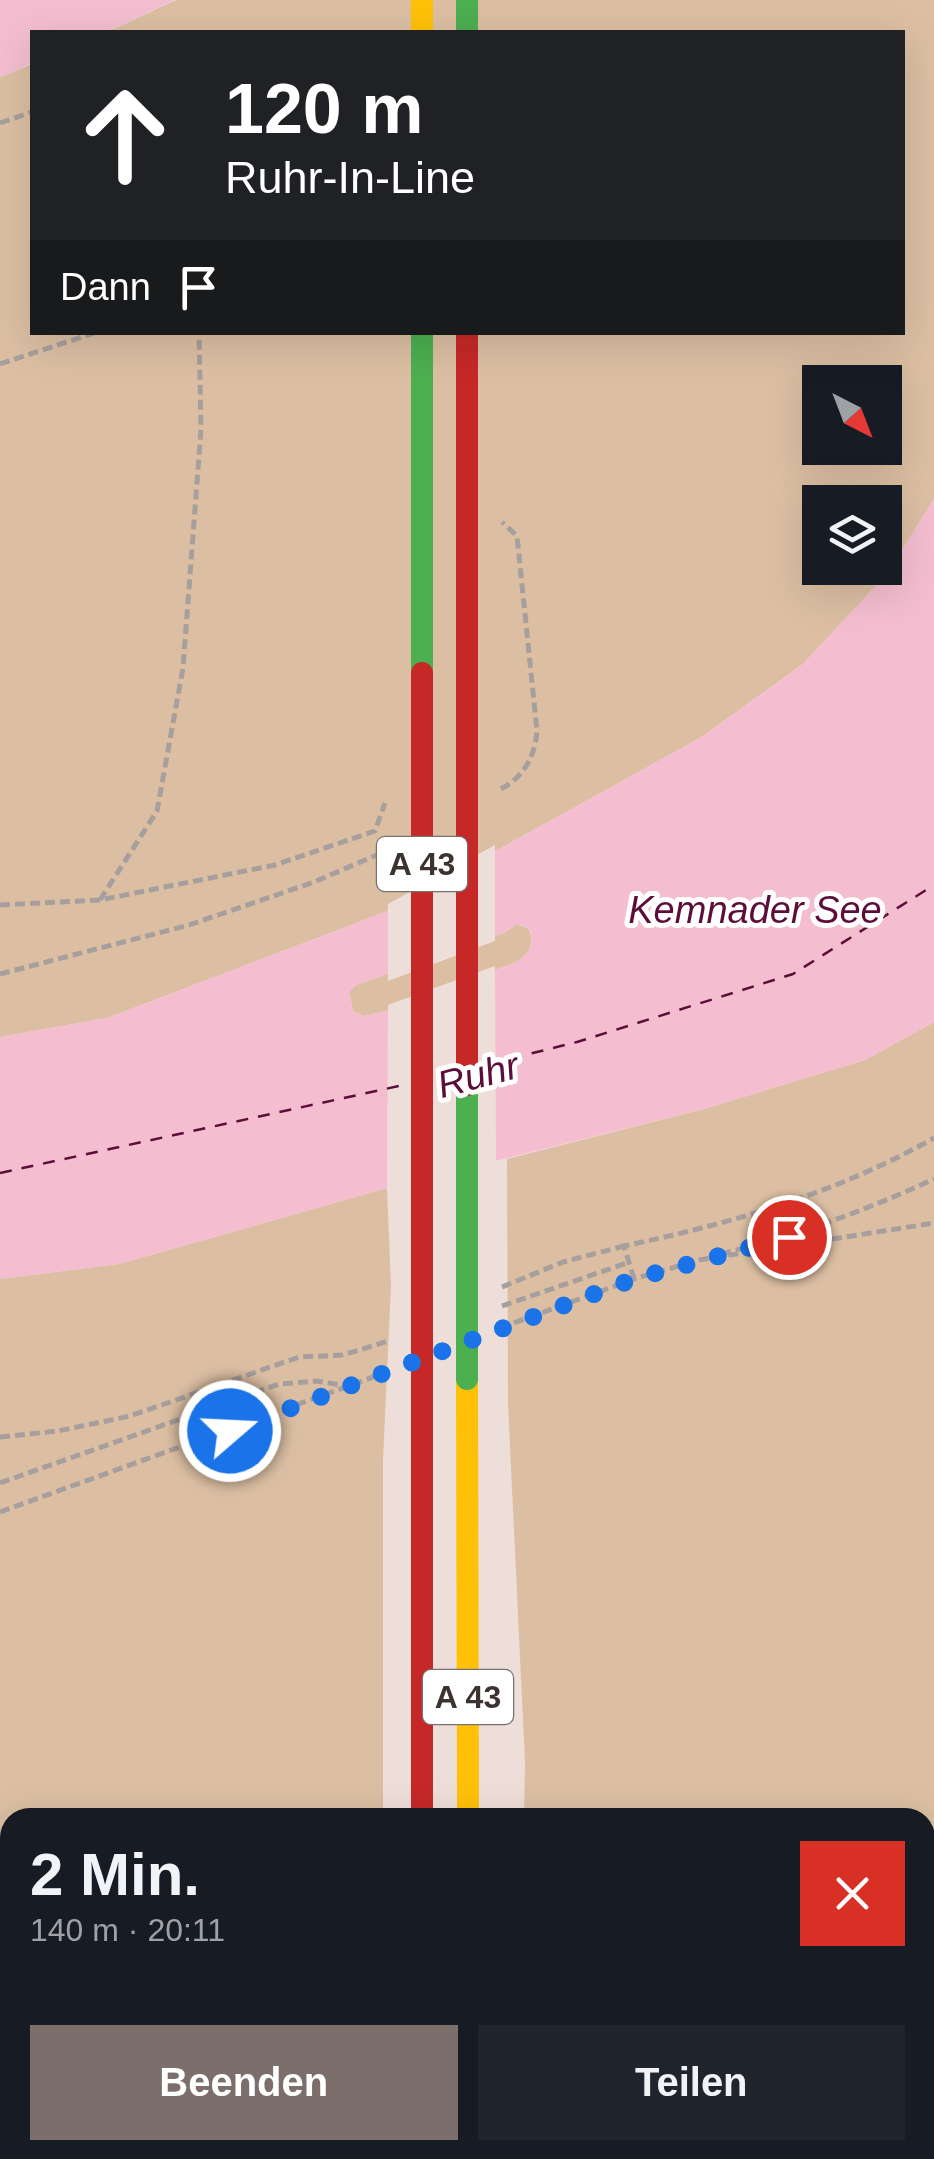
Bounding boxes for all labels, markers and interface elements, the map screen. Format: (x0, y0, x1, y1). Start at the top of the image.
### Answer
icon: ahead (60, 70, 190, 200)
text: 120 m (225, 70, 423, 148)
text: Ruhr-In-Line (225, 152, 475, 203)
icon: arrive (171, 260, 226, 315)
text: Dann (60, 266, 151, 308)
north arrow (802, 365, 902, 465)
map controls (802, 365, 902, 585)
button: layers (802, 485, 902, 585)
road number: A 43 (377, 837, 467, 891)
water label: Kemnader See (628, 889, 882, 931)
water label: Ruhr (433, 1044, 525, 1106)
pin (747, 1195, 832, 1280)
icon: arrive (762, 1210, 817, 1265)
position arrow (178, 1379, 282, 1483)
road number: A 43 (423, 1670, 513, 1724)
text: 2 Min. (30, 1841, 200, 1908)
button: close (800, 1841, 905, 1946)
text: 140 m · 20:11 (30, 1912, 225, 1948)
button: Beenden (30, 2025, 458, 2140)
button: Teilen (478, 2025, 905, 2140)

